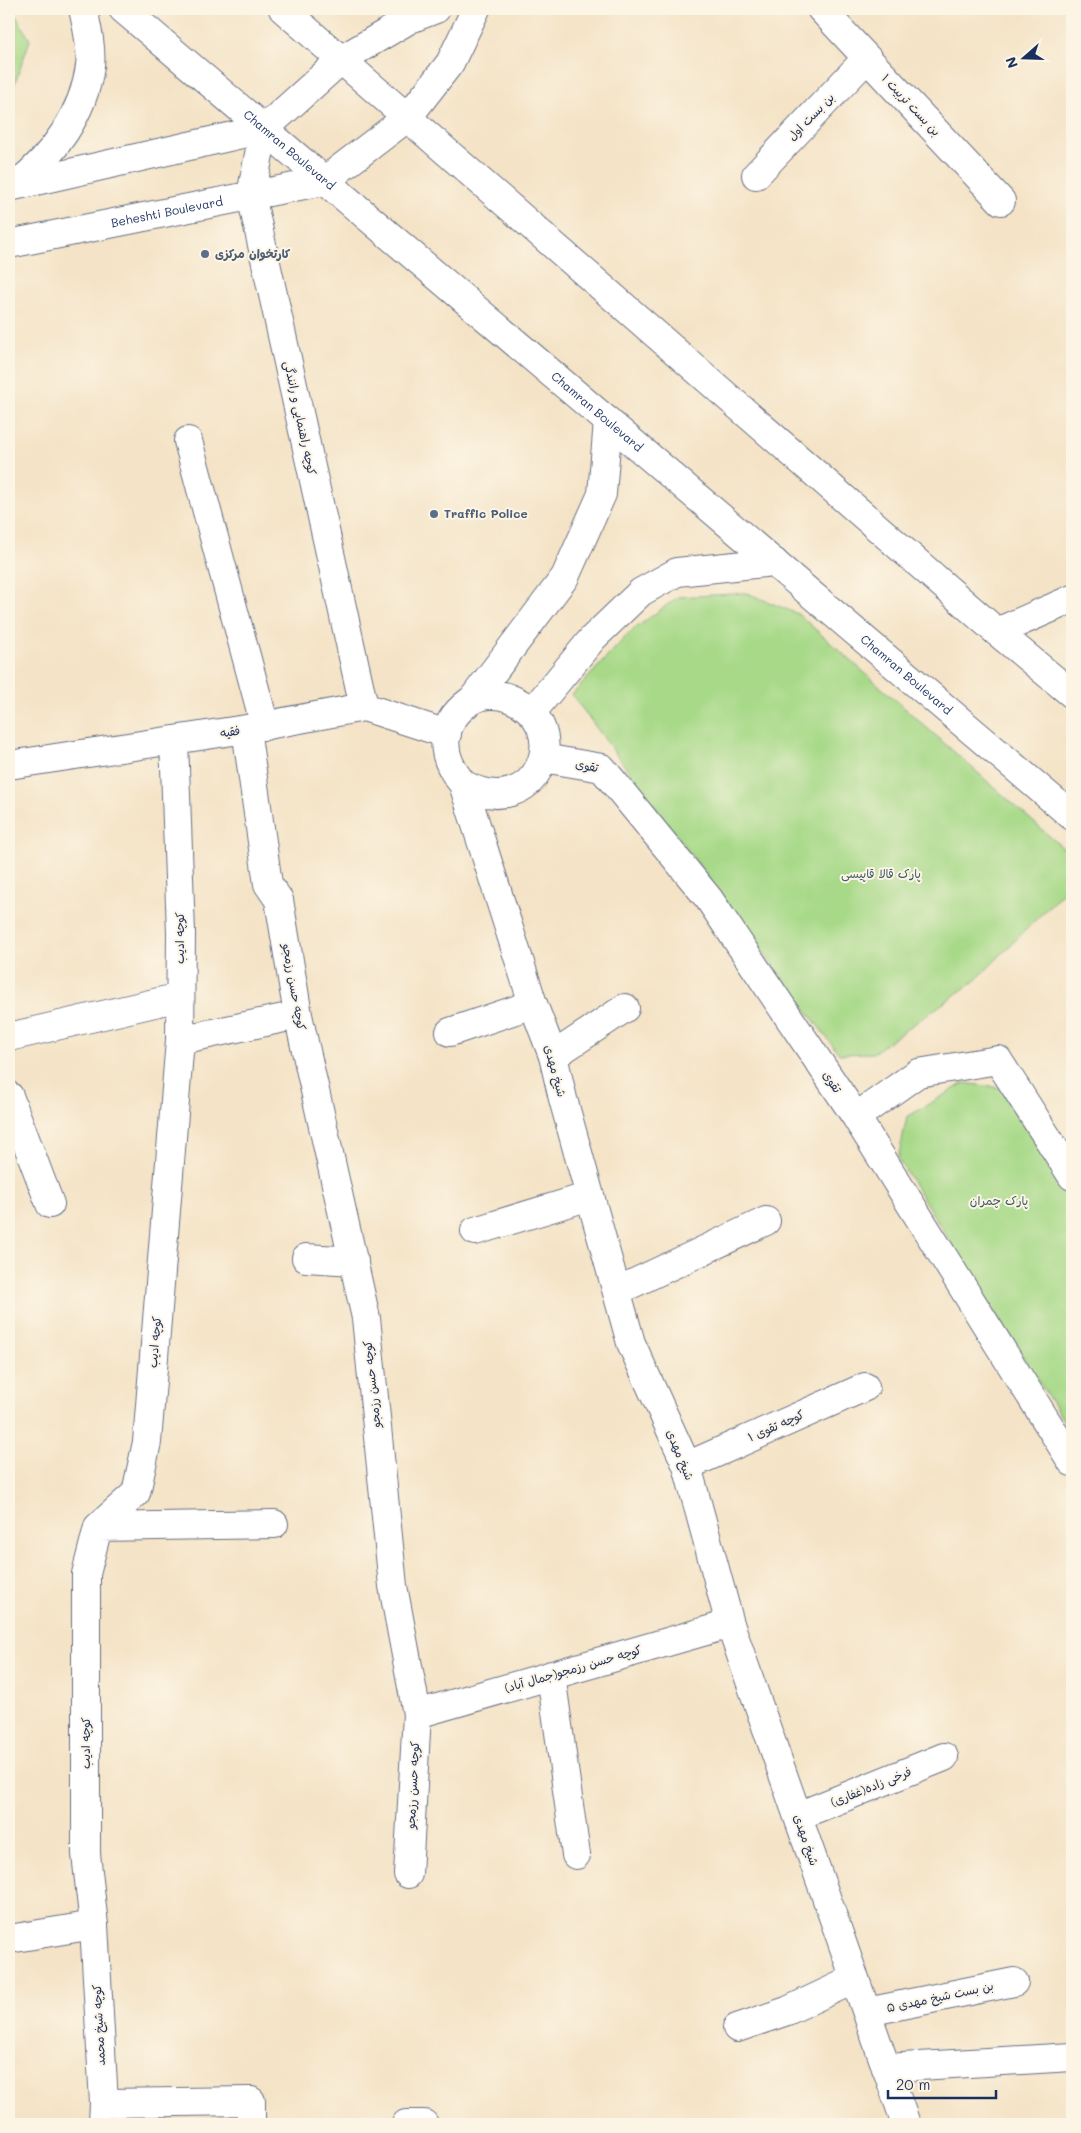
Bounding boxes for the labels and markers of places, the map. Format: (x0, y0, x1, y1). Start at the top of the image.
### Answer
place label: کارتخوان مرکزی (215, 245, 291, 262)
marker: کارتخوان مرکزی (199, 248, 211, 260)
place label: Traffic Police (444, 505, 528, 521)
marker: Traffic Police (428, 508, 440, 520)

